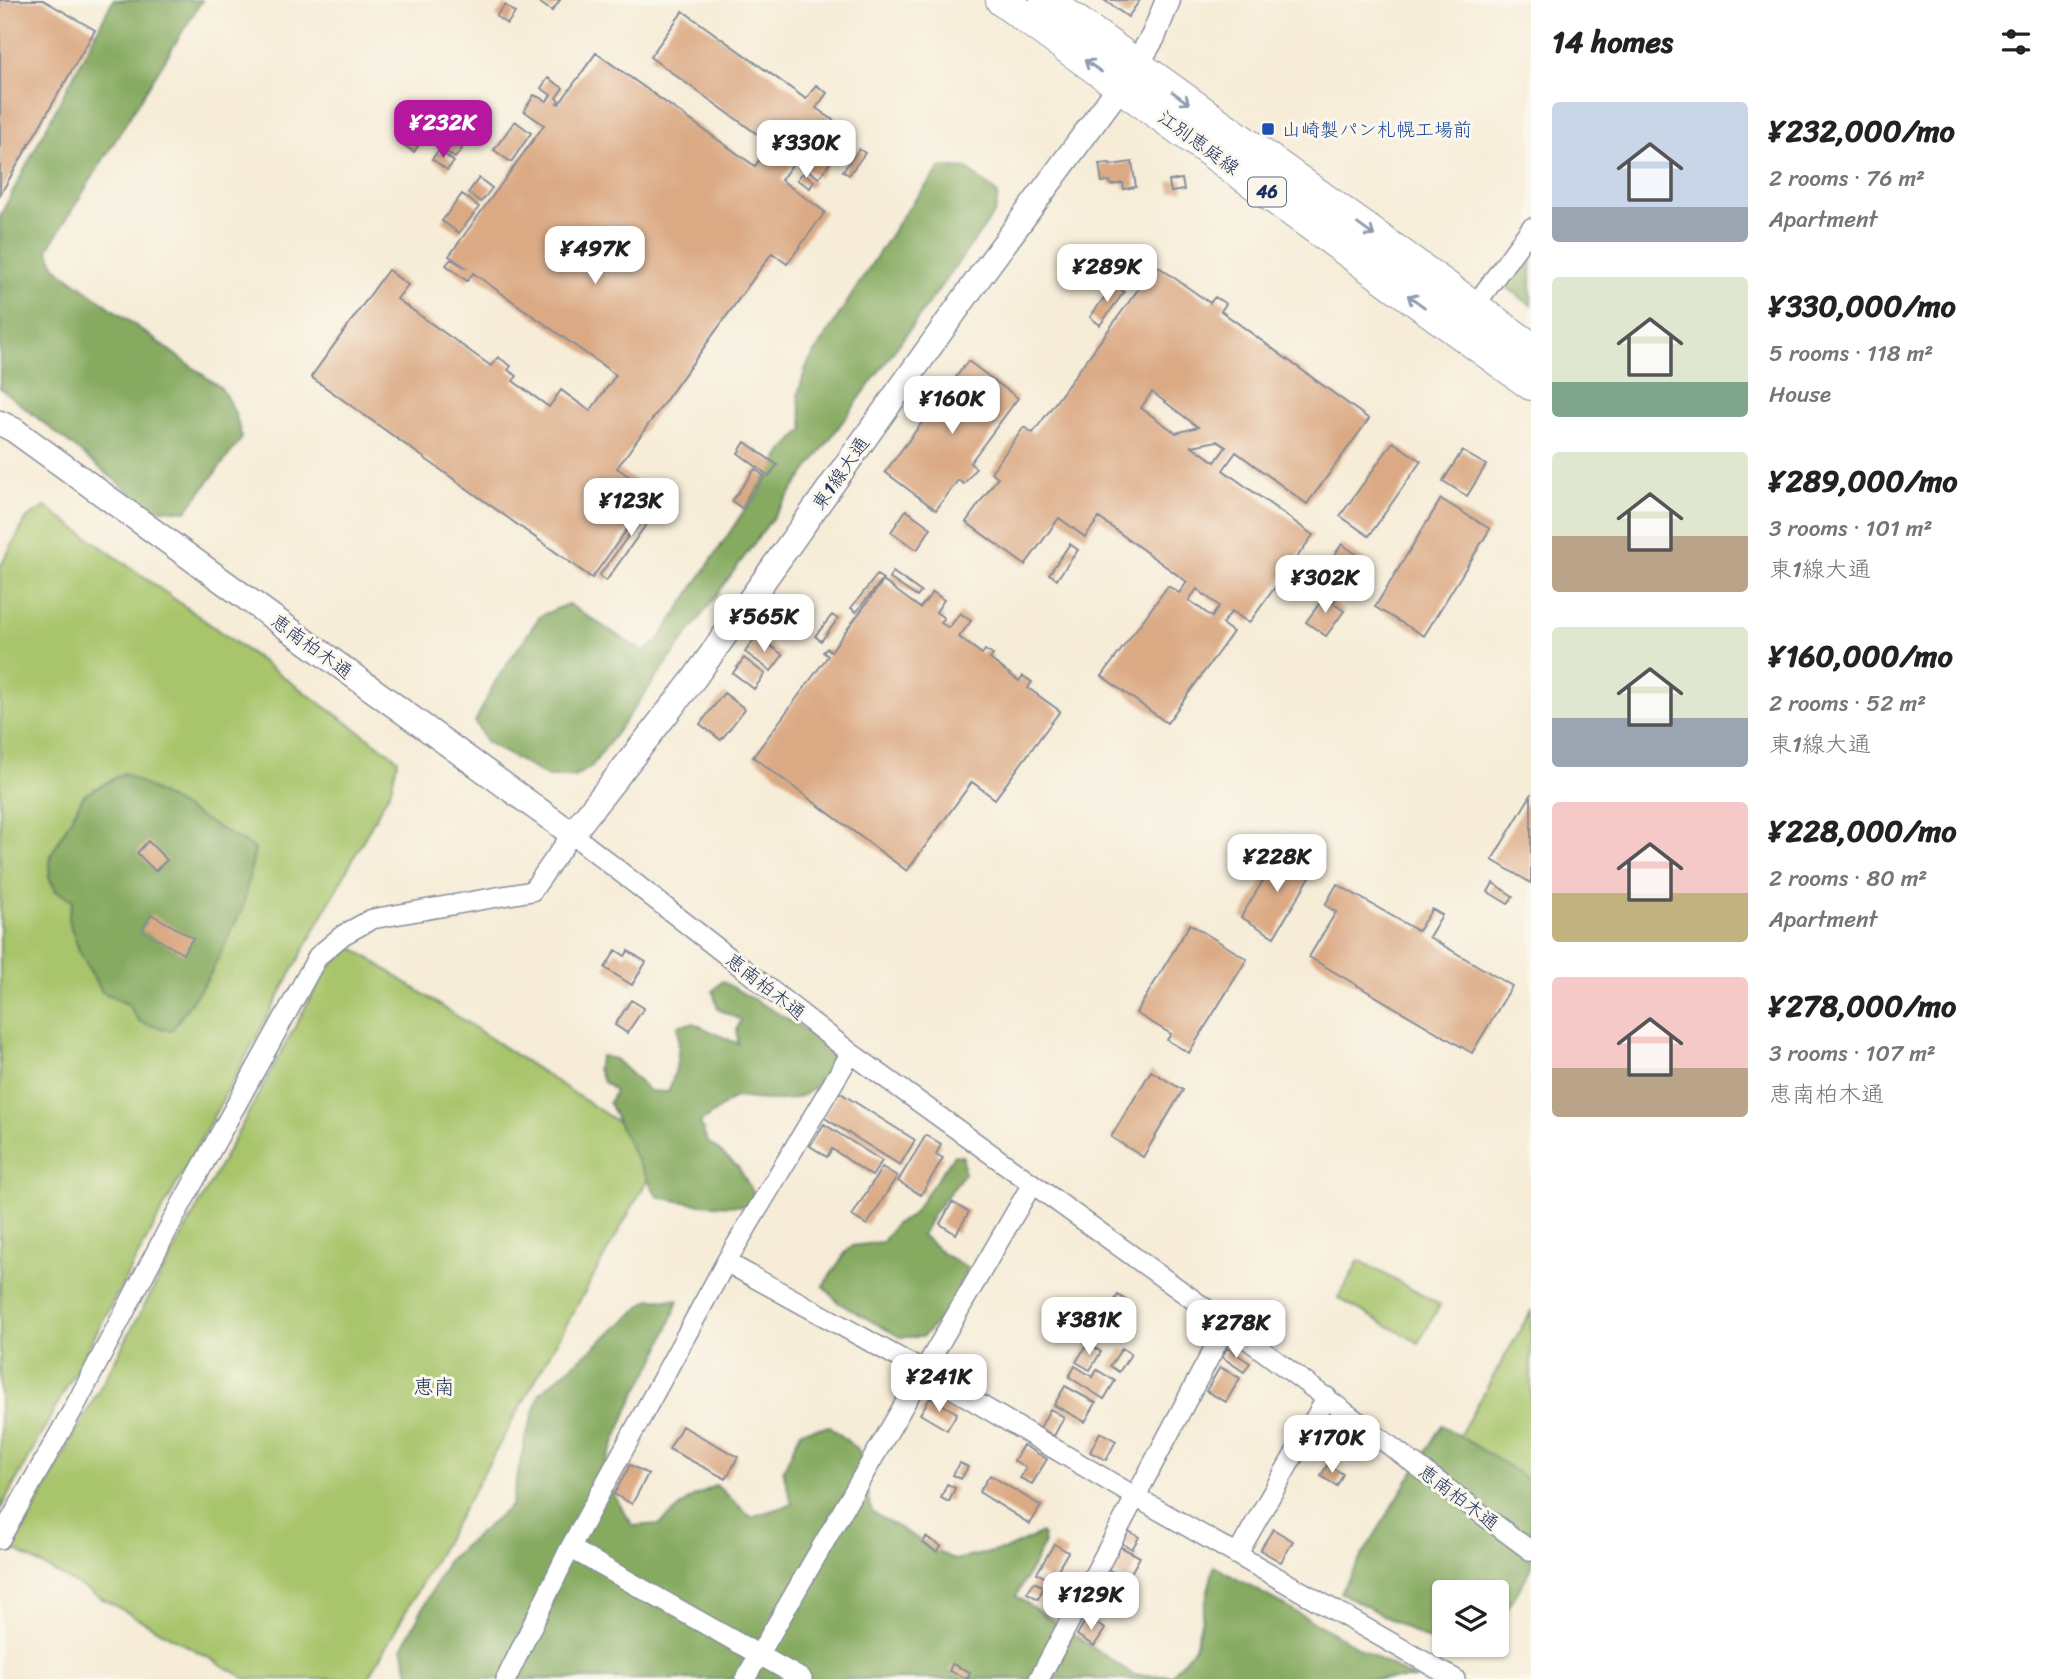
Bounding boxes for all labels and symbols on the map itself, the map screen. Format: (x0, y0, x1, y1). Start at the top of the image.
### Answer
one-way arrow (1084, 59, 1103, 73)
one-way arrow (1171, 90, 1190, 105)
pin: ¥232K (394, 100, 492, 160)
street label: 江別恵庭線 (1151, 101, 1247, 184)
place label: 山崎製パン札幌工場前 (1282, 113, 1472, 146)
pin: ¥330K (757, 120, 855, 180)
marker: 山崎製パン札幌工場前 (1260, 121, 1276, 137)
road number: 46 (1248, 177, 1286, 206)
one-way arrow (1356, 223, 1375, 237)
pin: ¥497K (546, 226, 644, 286)
pin: ¥289K (1058, 244, 1156, 304)
one-way arrow (1407, 294, 1426, 308)
pin: ¥160K (903, 376, 1001, 436)
street label: 東1線大通 (803, 429, 878, 517)
pin: ¥123K (582, 478, 680, 538)
pin: ¥302K (1276, 556, 1374, 615)
pin: ¥565K (715, 594, 813, 654)
street label: 恵南柏木通 (264, 605, 360, 688)
pin: ¥228K (1228, 834, 1326, 894)
street label: 恵南柏木通 (718, 944, 813, 1029)
pin: ¥381K (1040, 1298, 1138, 1357)
pin: ¥278K (1187, 1300, 1285, 1360)
pin: ¥241K (890, 1354, 988, 1414)
district label: 恵南 (413, 1368, 455, 1406)
pin: ¥170K (1283, 1416, 1381, 1475)
street label: 恵南柏木通 (1411, 1456, 1507, 1539)
pin: ¥129K (1042, 1572, 1140, 1632)

